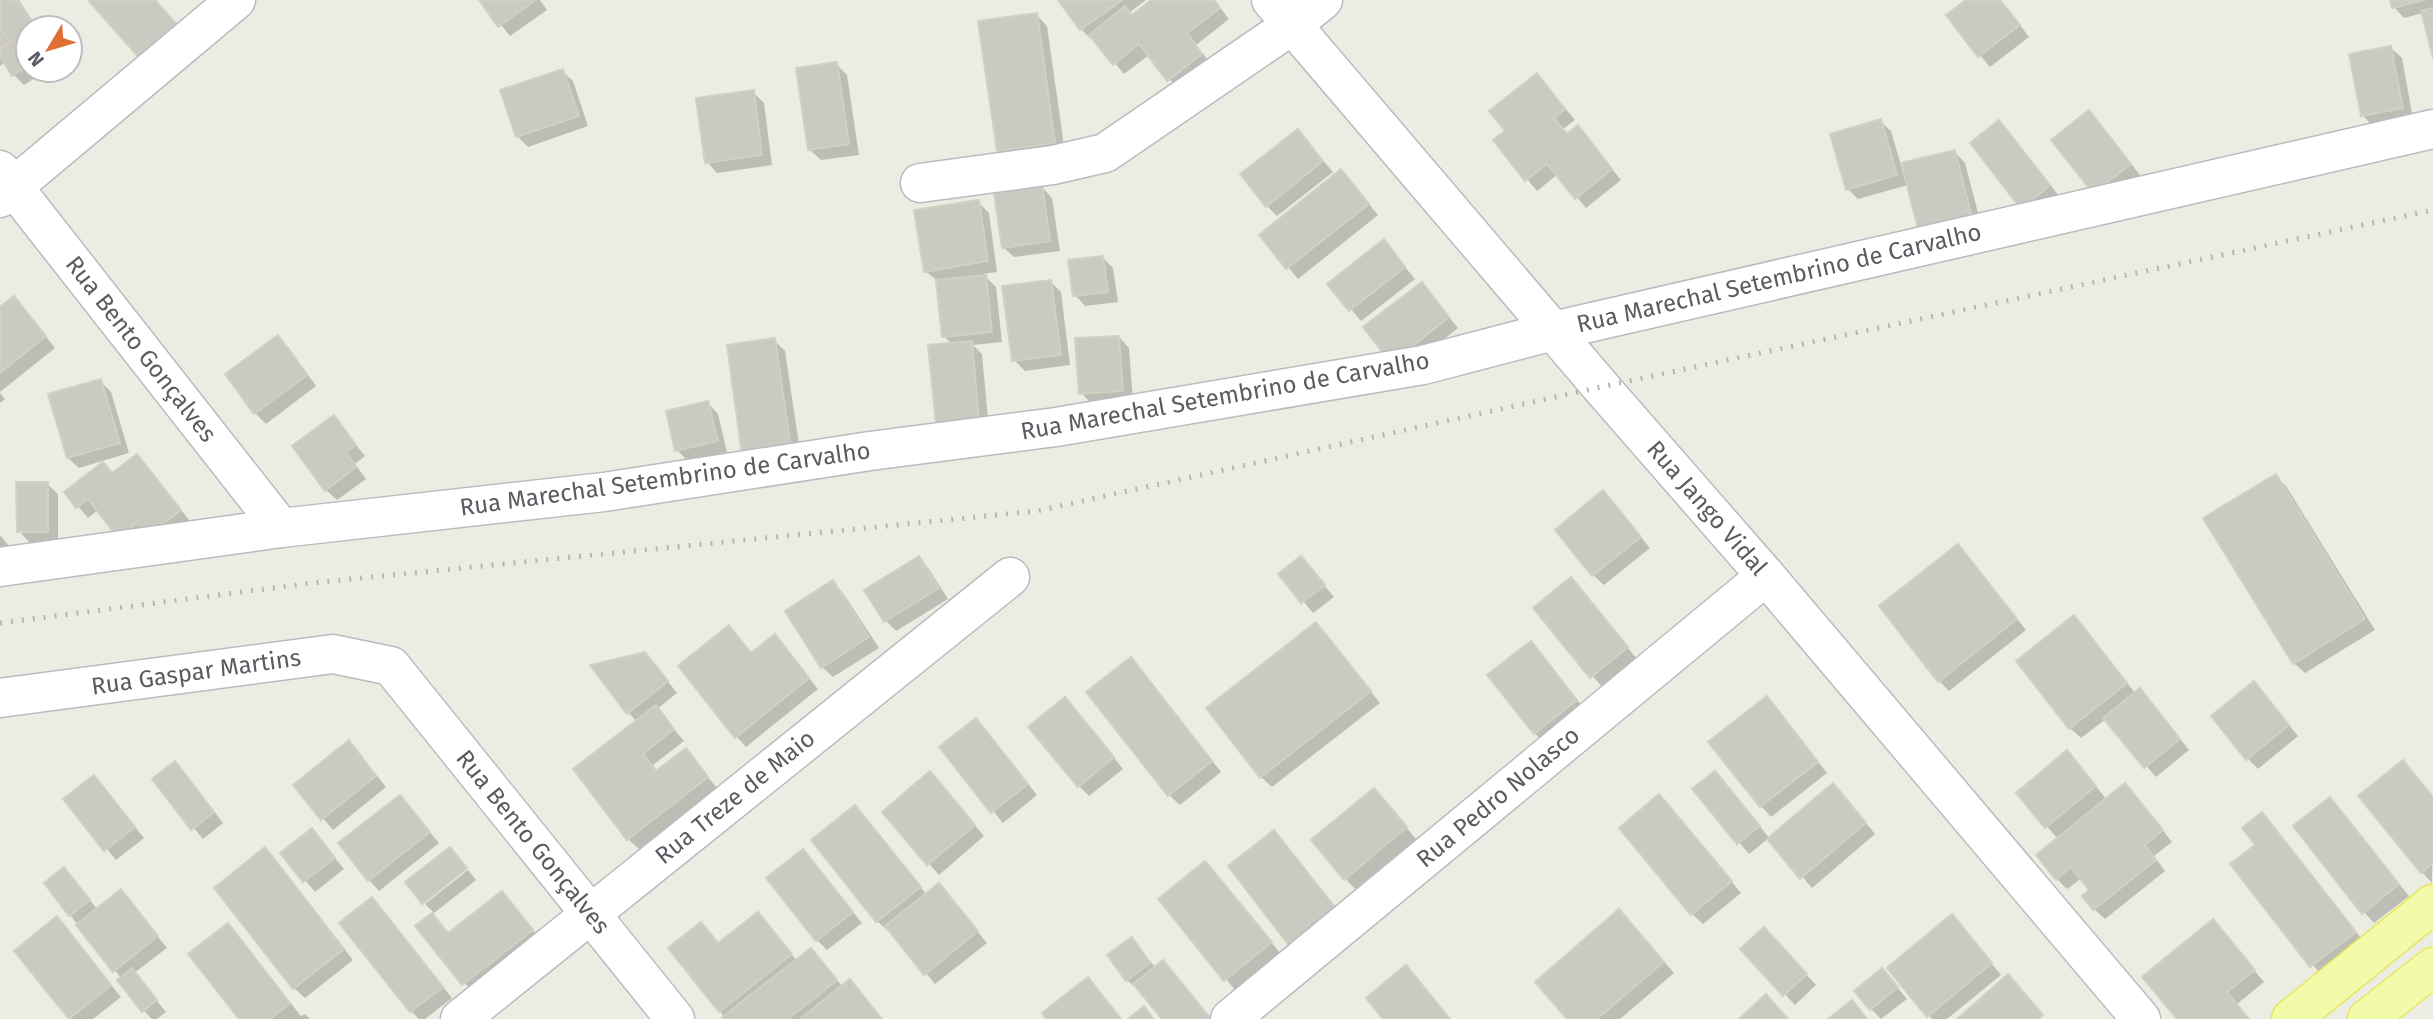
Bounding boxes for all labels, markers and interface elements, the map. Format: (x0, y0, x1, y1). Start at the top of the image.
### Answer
north arrow (14, 14, 84, 84)
text: N (23, 47, 49, 71)
street label: Rua Marechal Setembrino de Carvalho (1574, 218, 1984, 338)
street label: Rua Bento Gonçalves (60, 250, 222, 448)
street label: Rua Marechal Setembrino de Carvalho (1018, 346, 1432, 446)
street label: Rua Jango Vidal (1641, 435, 1773, 581)
street label: Rua Marechal Setembrino de Carvalho (458, 436, 872, 522)
street label: Rua Gaspar Martins (89, 643, 303, 701)
street label: Rua Pedro Nolasco (1411, 721, 1585, 873)
street label: Rua Treze de Maio (650, 724, 820, 870)
street label: Rua Bento Gonçalves (450, 744, 616, 940)

